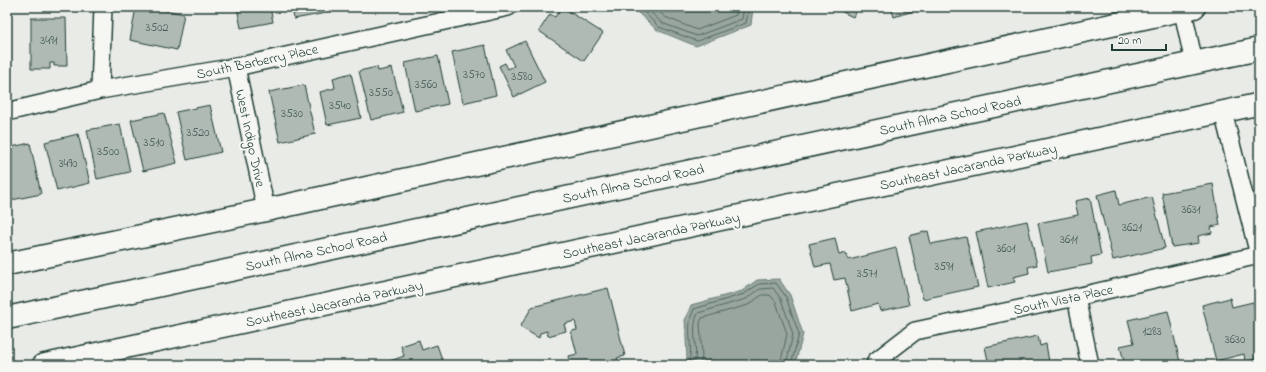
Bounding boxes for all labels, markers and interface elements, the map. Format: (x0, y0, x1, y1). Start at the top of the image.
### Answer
house number: 3502 (146, 19, 169, 37)
scale bar (1112, 26, 1166, 52)
house number: 3491 (40, 32, 58, 50)
text: 20 m (1118, 32, 1141, 50)
street label: South Barberry Place (195, 39, 321, 87)
house number: 3570 (463, 66, 485, 84)
house number: 3580 (511, 68, 533, 86)
house number: 3560 (415, 76, 437, 94)
house number: 3550 (369, 84, 393, 102)
street label: West Indigo Drive (228, 88, 270, 190)
street label: South Alma School Road (878, 91, 1023, 142)
house number: 3540 (329, 97, 351, 115)
house number: 3530 (281, 105, 303, 123)
house number: 3520 (187, 124, 209, 142)
house number: 3510 (144, 134, 164, 152)
street label: Southeast Jacaranda Parkway (878, 138, 1059, 197)
house number: 3500 (97, 143, 119, 161)
house number: 3490 (59, 155, 77, 173)
street label: South Alma School Road (561, 159, 706, 210)
house number: 3631 (1181, 201, 1201, 219)
street label: Southeast Jacaranda Parkway (561, 207, 742, 266)
house number: 3621 (1122, 219, 1142, 237)
street label: South Alma School Road (244, 227, 389, 278)
house number: 3611 (1060, 231, 1078, 249)
house number: 3601 (996, 240, 1016, 258)
house number: 3591 (934, 258, 954, 276)
house number: 3571 (857, 265, 877, 283)
street label: Southeast Jacaranda Parkway (244, 275, 425, 334)
street label: South Vista Place (1012, 280, 1116, 321)
house number: 1283 (1142, 323, 1162, 341)
house number: 3630 (1225, 331, 1245, 349)

